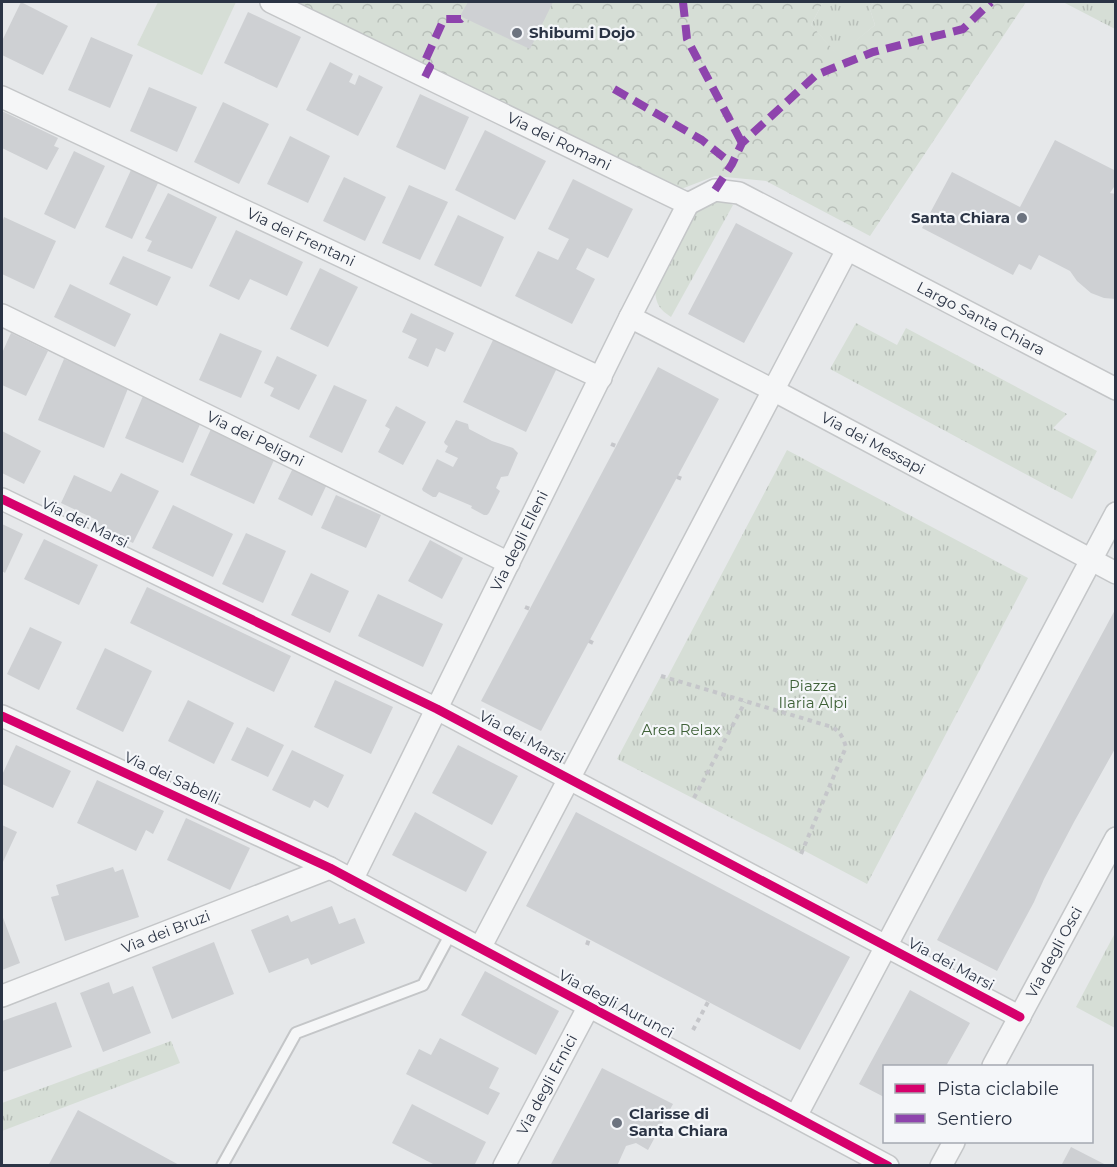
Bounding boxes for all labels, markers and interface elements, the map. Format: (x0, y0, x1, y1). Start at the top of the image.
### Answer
place label: Shibumi Dojo (529, 23, 635, 42)
marker: Shibumi Dojo (510, 26, 524, 40)
street label: Via dei Romani (504, 108, 614, 174)
street label: Via dei Frentani (244, 203, 358, 270)
place label: Santa Chiara (911, 208, 1010, 227)
marker: Santa Chiara (1015, 211, 1029, 225)
street label: Largo Santa Chiara (914, 277, 1048, 359)
street label: Via dei Peligni (204, 407, 308, 470)
street label: Via dei Messapi (818, 407, 929, 479)
street label: Via degli Elleni (486, 487, 552, 594)
street label: Via dei Marsi (38, 493, 132, 552)
park label: Piazza Ilaria Alpi (778, 676, 848, 712)
street label: Via dei Marsi (476, 706, 569, 767)
park label: Area Relax (642, 720, 721, 739)
street label: Via dei Sabelli (121, 747, 223, 808)
street label: Via degli Osci (1021, 903, 1086, 1001)
street label: Via dei Bruzi (119, 906, 213, 957)
street label: Via dei Marsi (905, 933, 998, 994)
street label: Via degli Aurunci (555, 965, 677, 1042)
street label: Via degli Ernici (512, 1031, 581, 1138)
legend (883, 1065, 1093, 1143)
text: Pista ciclabile (937, 1078, 1059, 1100)
place label: Clarisse di Santa Chiara (629, 1104, 728, 1140)
text: Sentiero (937, 1108, 1012, 1130)
marker: Clarisse di Santa Chiara (610, 1116, 624, 1130)

